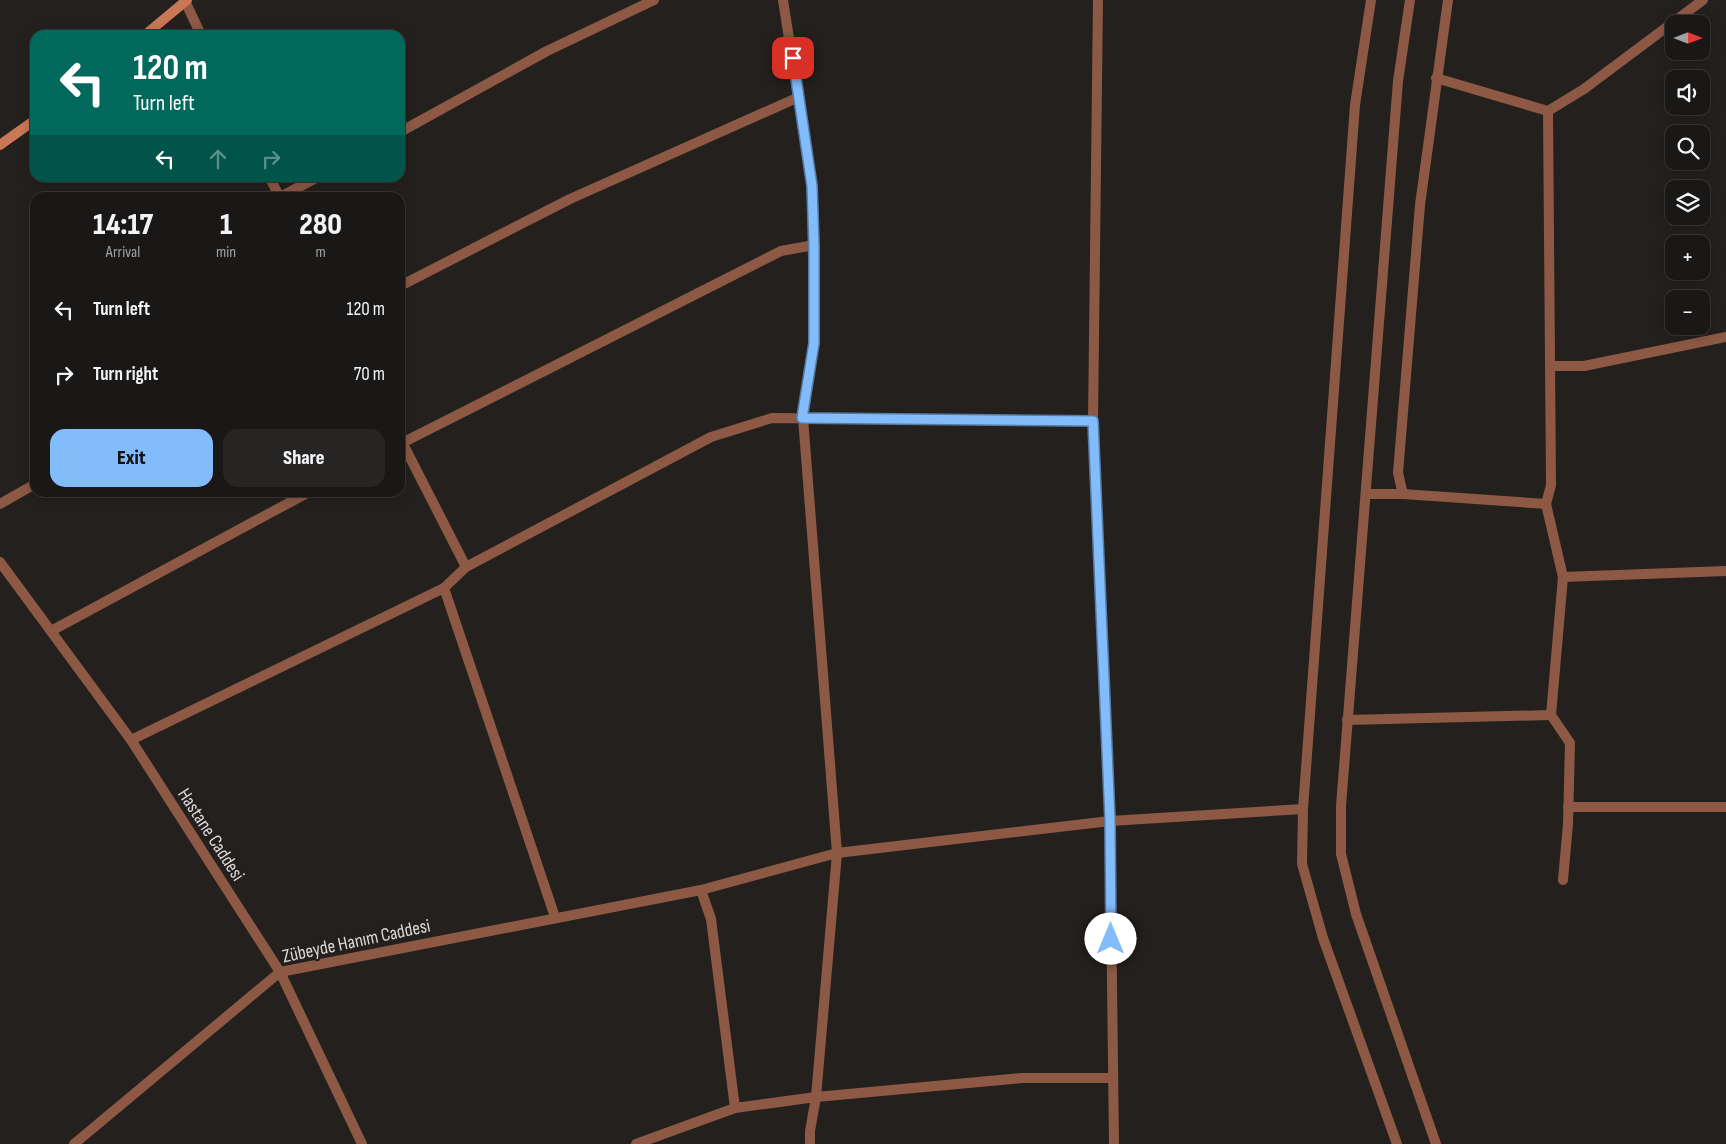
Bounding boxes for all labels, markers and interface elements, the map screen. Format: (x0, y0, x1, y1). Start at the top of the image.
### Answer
north arrow (1665, 15, 1710, 60)
map controls (1665, 15, 1710, 335)
pin (772, 37, 814, 79)
icon: arrive (779, 44, 807, 72)
text: 120 m (133, 47, 208, 90)
icon: left (50, 50, 115, 115)
button: sound (1665, 70, 1710, 115)
text: Turn left (133, 90, 195, 117)
button: search (1665, 125, 1710, 170)
icon: left (151, 145, 179, 173)
icon: ahead (204, 145, 232, 173)
icon: right (257, 145, 285, 173)
button: layers (1665, 180, 1710, 225)
text: 14:17 (93, 207, 153, 243)
text: 1 (220, 207, 232, 243)
text: 280 (299, 207, 342, 243)
button: + (1665, 235, 1710, 280)
text: Arrival (106, 243, 140, 262)
text: min (216, 243, 236, 262)
text: m (315, 243, 326, 262)
button: − (1665, 290, 1710, 335)
icon: left (50, 296, 78, 324)
text: Turn left (93, 298, 150, 321)
text: 120 m (347, 298, 385, 321)
icon: right (50, 361, 78, 389)
text: Turn right (93, 363, 158, 386)
text: 70 m (354, 363, 385, 386)
button: Exit (50, 429, 213, 487)
button: Share (223, 429, 385, 487)
street label: Hastane Caddesi (172, 784, 249, 885)
position arrow (1084, 912, 1136, 964)
street label: Zübeyde Hanım Caddesi (280, 915, 432, 968)

